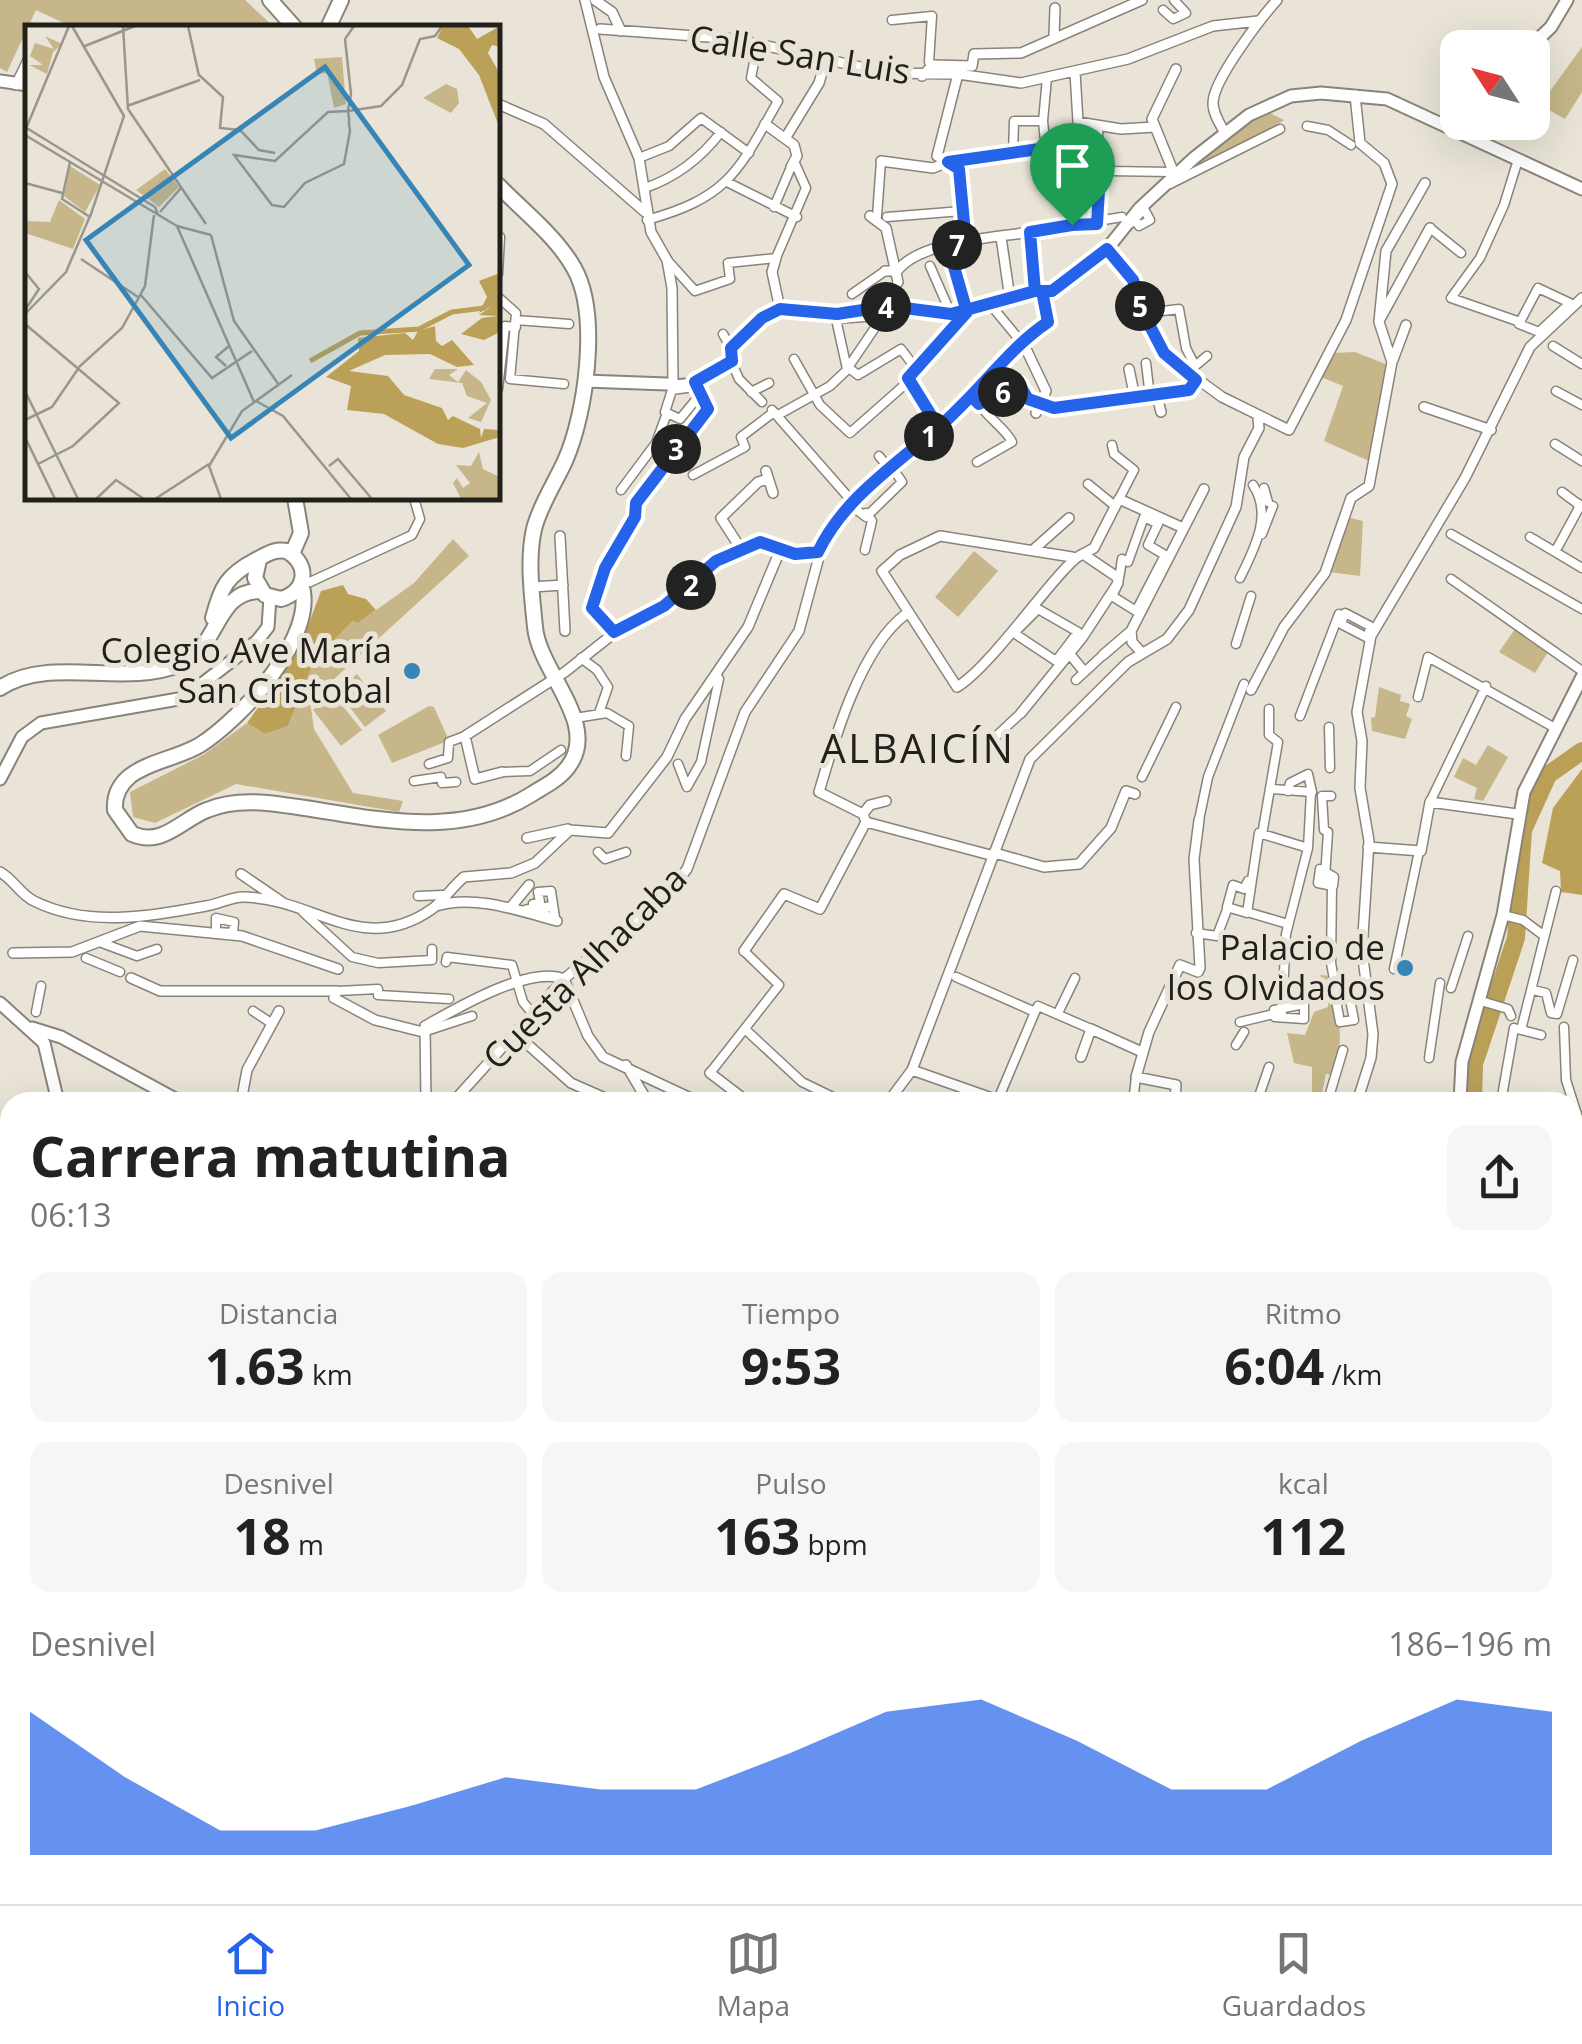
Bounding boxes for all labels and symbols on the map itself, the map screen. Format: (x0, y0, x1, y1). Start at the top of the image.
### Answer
street label: Calle San Luis (687, 13, 914, 94)
inset map (25, 25, 500, 500)
north arrow (1440, 30, 1550, 140)
pin (1030, 123, 1115, 226)
pin: 7 (932, 220, 982, 270)
pin: 5 (1115, 281, 1165, 331)
pin: 4 (861, 282, 911, 332)
pin: 6 (978, 367, 1028, 417)
pin: 1 (904, 411, 954, 461)
pin: 3 (651, 424, 701, 474)
pin: 2 (666, 560, 716, 610)
place label: Colegio Ave María San Cristobal (101, 626, 392, 713)
marker: Colegio Ave María San Cristobal (401, 660, 423, 682)
district label: ALBAICÍN (821, 720, 1015, 775)
street label: Cuesta Alhacaba (472, 855, 696, 1079)
place label: Palacio de los Olvidados (1167, 923, 1385, 1010)
marker: Palacio de los Olvidados (1394, 957, 1416, 979)

